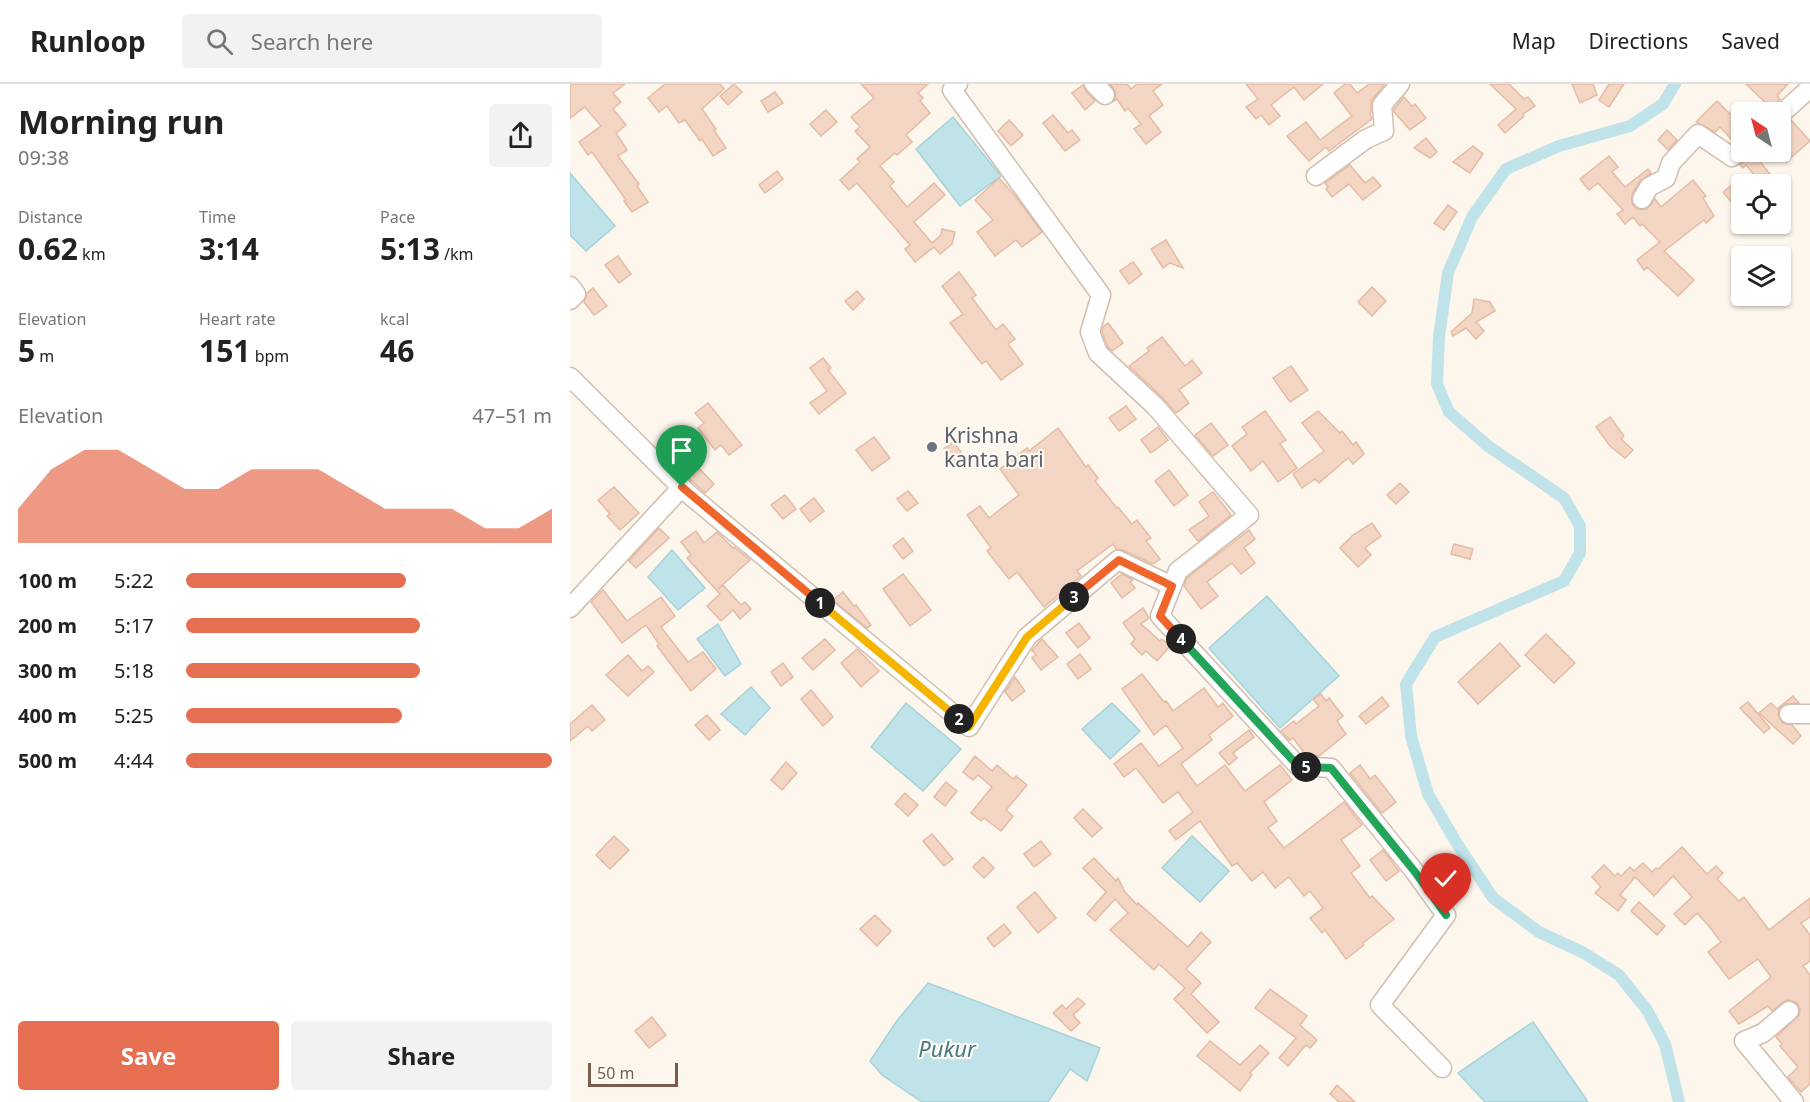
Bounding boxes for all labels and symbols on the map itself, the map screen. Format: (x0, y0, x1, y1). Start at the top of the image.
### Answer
north arrow (1731, 102, 1791, 162)
place label: Krishna kanta bari (944, 421, 1044, 473)
pin (656, 425, 707, 487)
marker: Krishna kanta bari (925, 440, 939, 454)
pin: 3 (1059, 582, 1089, 612)
pin: 1 (805, 588, 835, 618)
pin: 4 (1166, 624, 1196, 654)
pin: 2 (944, 704, 974, 734)
pin: 5 (1291, 752, 1321, 782)
pin (1420, 853, 1471, 915)
water label: Pukur (918, 1033, 977, 1063)
scale bar (588, 1060, 678, 1088)

